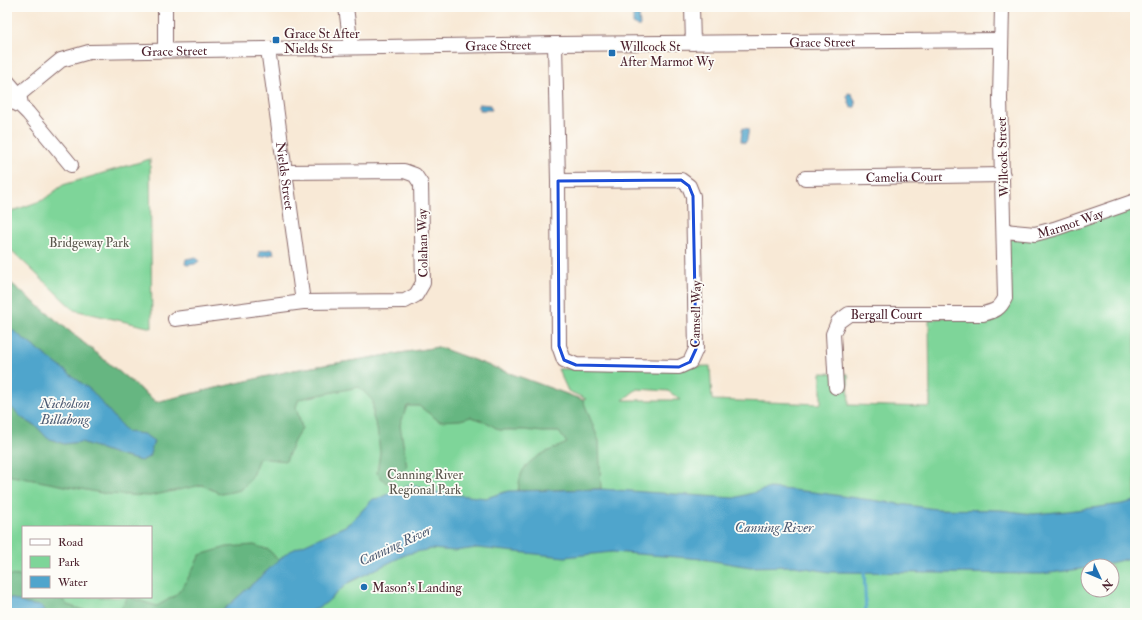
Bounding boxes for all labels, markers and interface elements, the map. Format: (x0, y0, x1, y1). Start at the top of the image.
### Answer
place label: Grace St After Nields St (284, 26, 360, 57)
street label: Grace Street (789, 34, 855, 51)
marker: Grace St After Nields St (271, 35, 281, 45)
street label: Grace Street (465, 37, 531, 55)
place label: Willcock St After Marmot Wy (619, 39, 714, 71)
street label: Grace Street (141, 43, 207, 60)
marker: Willcock St After Marmot Wy (607, 48, 617, 58)
street label: Willcock Street (994, 117, 1012, 198)
street label: Nields Street (272, 141, 297, 211)
street label: Camelia Court (865, 169, 943, 186)
street label: Marmot Way (1035, 205, 1106, 242)
street label: Colahan Way (414, 208, 433, 278)
park label: Bridgeway Park (49, 235, 130, 252)
street label: Camsell Way (687, 280, 706, 348)
street label: Bergall Court (851, 307, 922, 323)
water label: Nicholson Billabong (39, 395, 90, 428)
park label: Canning River Regional Park (387, 467, 463, 498)
water label: Canning River (735, 519, 814, 536)
water label: Canning River (356, 521, 435, 570)
legend (22, 526, 152, 598)
text: Road (58, 535, 83, 550)
text: Park (58, 555, 80, 570)
north arrow (1080, 558, 1120, 598)
text: Water (57, 575, 88, 590)
text: N (1098, 576, 1116, 593)
place label: Mason's Landing (372, 580, 463, 596)
marker: Mason's Landing (359, 582, 369, 592)

